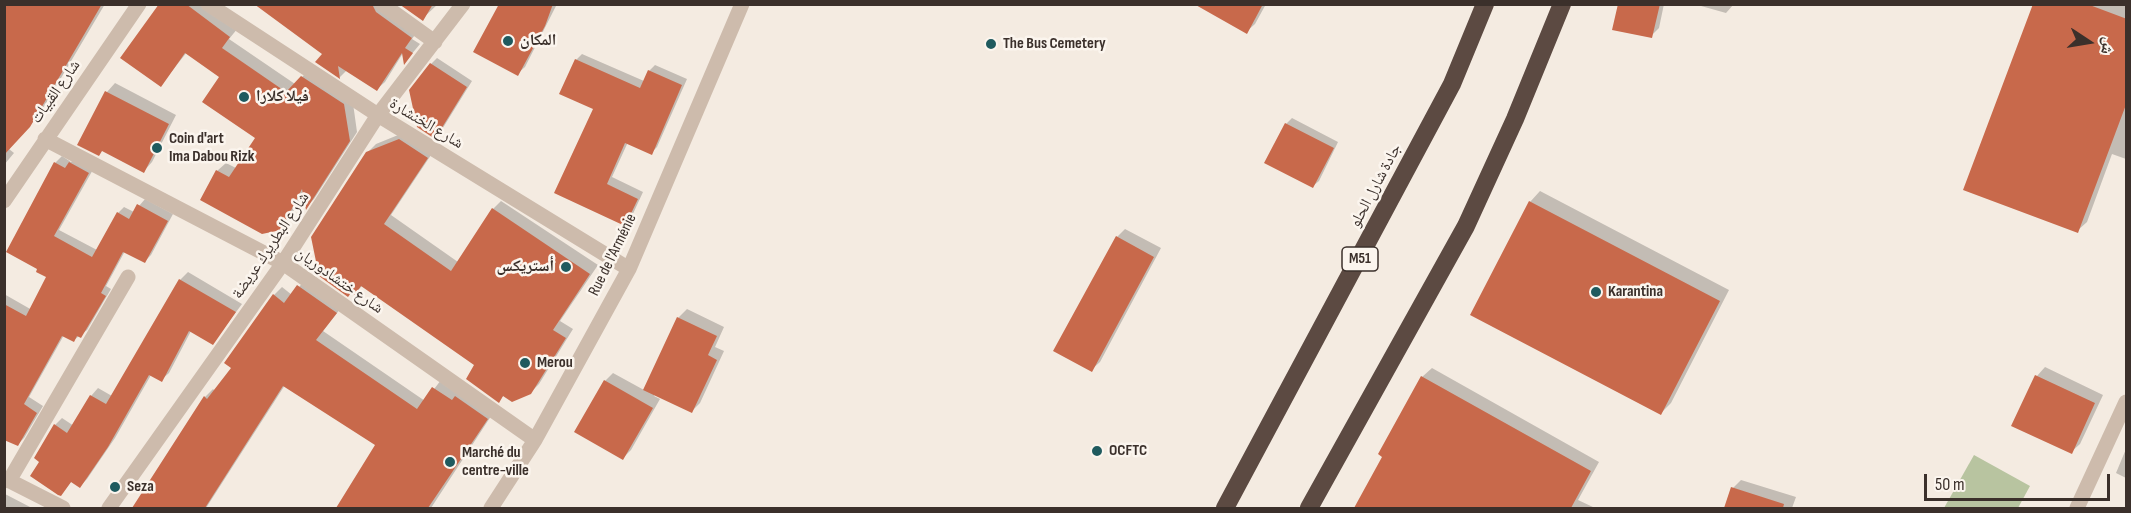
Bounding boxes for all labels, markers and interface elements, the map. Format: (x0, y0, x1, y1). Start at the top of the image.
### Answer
north arrow (2059, 12, 2119, 72)
place label: المكان (520, 31, 556, 51)
marker: المكان (501, 34, 515, 48)
place label: The Bus Cemetery (1003, 34, 1106, 54)
text: ش (2096, 36, 2118, 56)
marker: The Bus Cemetery (984, 37, 998, 51)
street label: شارع القبيات (27, 57, 85, 127)
place label: فيلا كلارا (256, 87, 309, 107)
marker: فيلا كلارا (237, 90, 251, 104)
street label: شارع الخنشارة (386, 94, 466, 154)
place label: Coin d'art Ima Dabou Rizk (169, 129, 254, 167)
marker: Coin d'art Ima Dabou Rizk (150, 141, 164, 155)
street label: جادة شارل الحلو (1346, 141, 1406, 231)
street label: شارع البطريرك عريضة (228, 189, 314, 303)
street label: Rue de l'Arménie (585, 211, 641, 299)
street label: شارع ختشادوريان (291, 244, 387, 318)
road number: M51 (1342, 247, 1378, 271)
place label: أستريكس (497, 257, 554, 277)
marker: أستريكس (559, 260, 573, 274)
place label: Karantina (1608, 282, 1663, 302)
marker: Karantina (1589, 285, 1603, 299)
place label: Merou (537, 353, 573, 373)
marker: Merou (518, 356, 532, 370)
place label: OCFTC (1109, 441, 1147, 461)
place label: Marché du centre-ville (462, 443, 529, 481)
marker: OCFTC (1090, 444, 1104, 458)
marker: Marché du centre-ville (443, 455, 457, 469)
scale bar (1927, 462, 2113, 500)
text: 50 m (1935, 474, 1965, 495)
place label: Seza (127, 477, 154, 497)
marker: Seza (108, 480, 122, 494)

